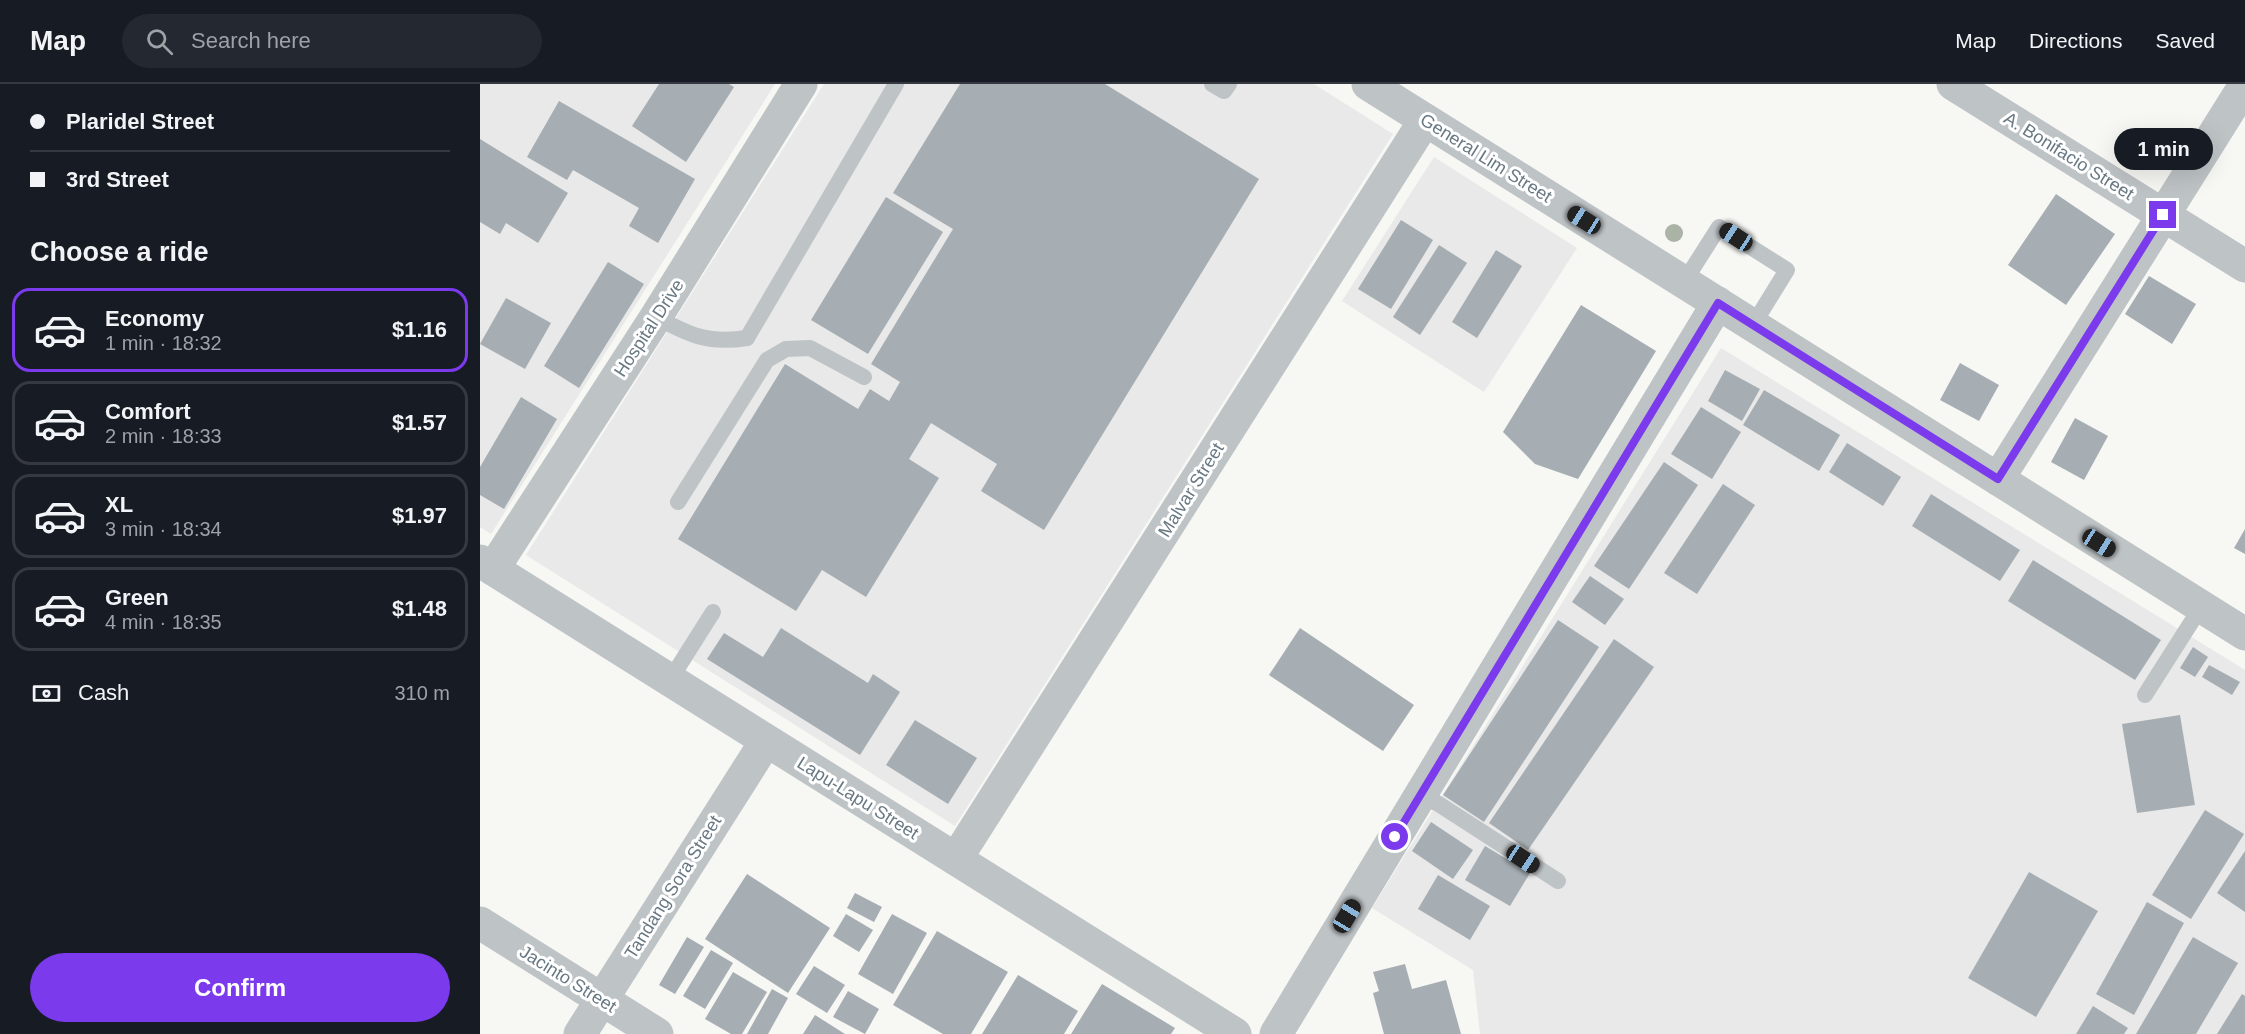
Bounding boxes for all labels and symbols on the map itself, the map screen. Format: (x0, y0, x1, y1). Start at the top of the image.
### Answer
street label: A. Bonifacio Street (2000, 108, 2138, 204)
street label: General Lim Street (1417, 109, 1555, 207)
callout: 1 min (2114, 128, 2212, 170)
route end (2149, 201, 2176, 228)
car (1564, 203, 1604, 237)
car (1716, 220, 1756, 254)
street label: Hospital Drive (610, 276, 688, 380)
street label: Malvar Street (1154, 439, 1228, 541)
car (2079, 526, 2119, 560)
street label: Lapu-Lapu Street (794, 753, 922, 843)
street label: Tandang Sora Street (621, 812, 725, 962)
route start (1381, 823, 1408, 850)
car (1503, 842, 1543, 876)
car (1330, 896, 1364, 936)
street label: Jacinto Street (516, 941, 620, 1017)

